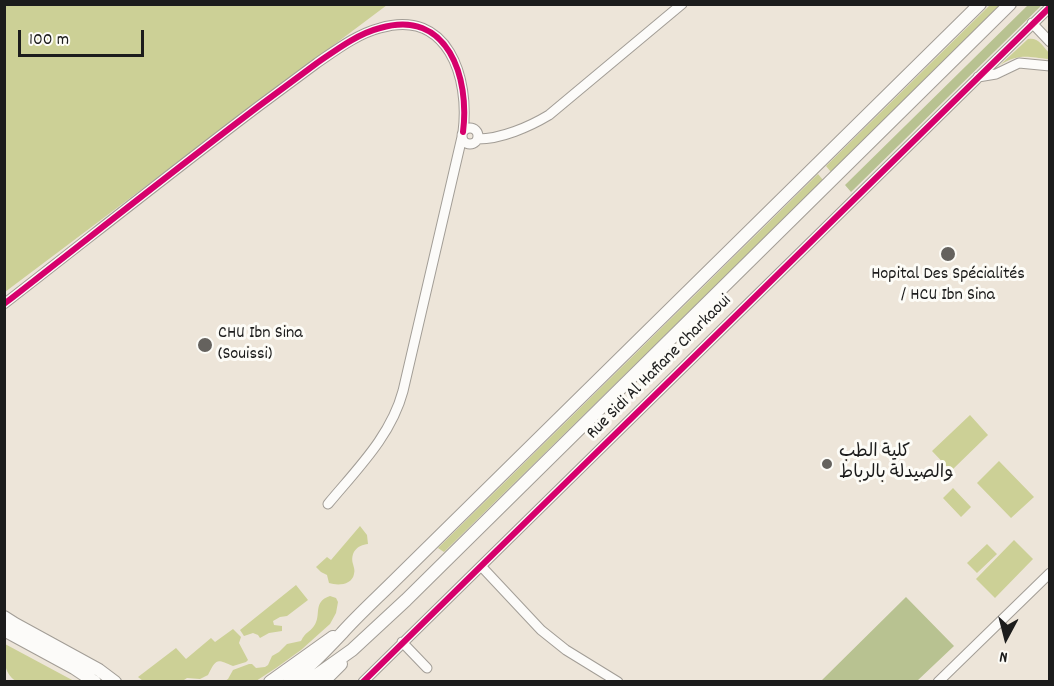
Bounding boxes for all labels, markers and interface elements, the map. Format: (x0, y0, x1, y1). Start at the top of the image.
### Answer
scale bar (21, 18, 147, 56)
text: 100 m (29, 28, 69, 53)
marker: Hopital Des Spécialités / HCU Ibn Sina (939, 245, 957, 263)
place label: Hopital Des Spécialités / HCU Ibn Sina (871, 265, 1025, 308)
street label: Rue Sidi Al Hafiane Charkaoui (583, 291, 737, 445)
place label: CHU Ibn Sina (Souissi) (218, 324, 303, 366)
marker: CHU Ibn Sina (Souissi) (196, 336, 214, 354)
place label: كلية الطب والصيدلة بالرباط (839, 443, 954, 486)
marker: كلية الطب والصيدلة بالرباط (820, 457, 834, 471)
north arrow (976, 608, 1036, 668)
text: N (998, 644, 1009, 668)

